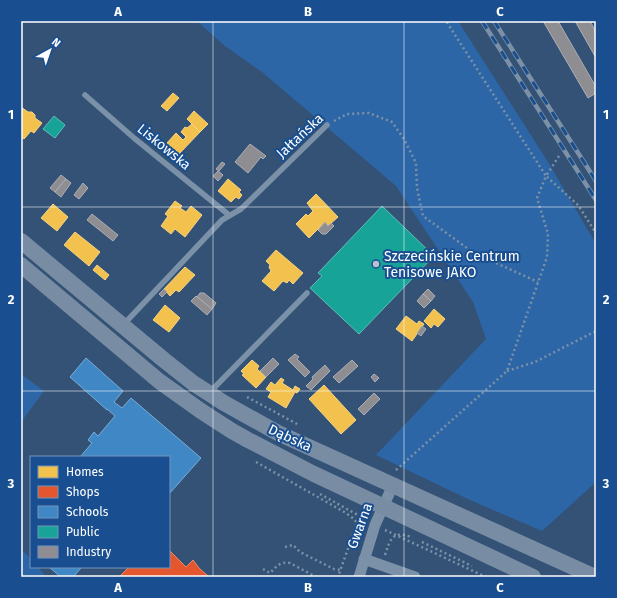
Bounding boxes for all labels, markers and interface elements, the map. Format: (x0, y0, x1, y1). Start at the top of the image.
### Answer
text: A (113, 4, 122, 19)
text: B (304, 4, 312, 19)
text: C (496, 4, 504, 19)
north arrow (30, 30, 70, 70)
text: N (49, 35, 63, 50)
text: 1 (8, 107, 14, 122)
text: 1 (603, 107, 609, 122)
street label: Jałtańska (273, 110, 327, 162)
street label: Liskowska (134, 120, 194, 174)
place label: Szczecińskie Centrum Tenisowe JAKO (384, 248, 520, 281)
marker: Szczecińskie Centrum Tenisowe JAKO (371, 259, 381, 269)
text: 2 (8, 292, 15, 307)
text: 2 (603, 292, 610, 307)
street label: Dąbska (266, 421, 314, 455)
legend (30, 456, 170, 568)
text: Homes (66, 465, 104, 479)
text: 3 (7, 476, 15, 491)
text: 3 (602, 476, 610, 491)
text: Shops (66, 485, 100, 499)
street label: Gwarna (344, 501, 376, 551)
text: Schools (66, 505, 109, 519)
text: Public (66, 525, 100, 539)
text: Industry (66, 545, 111, 559)
text: A (113, 580, 122, 595)
text: B (304, 580, 312, 595)
text: C (496, 580, 504, 595)

